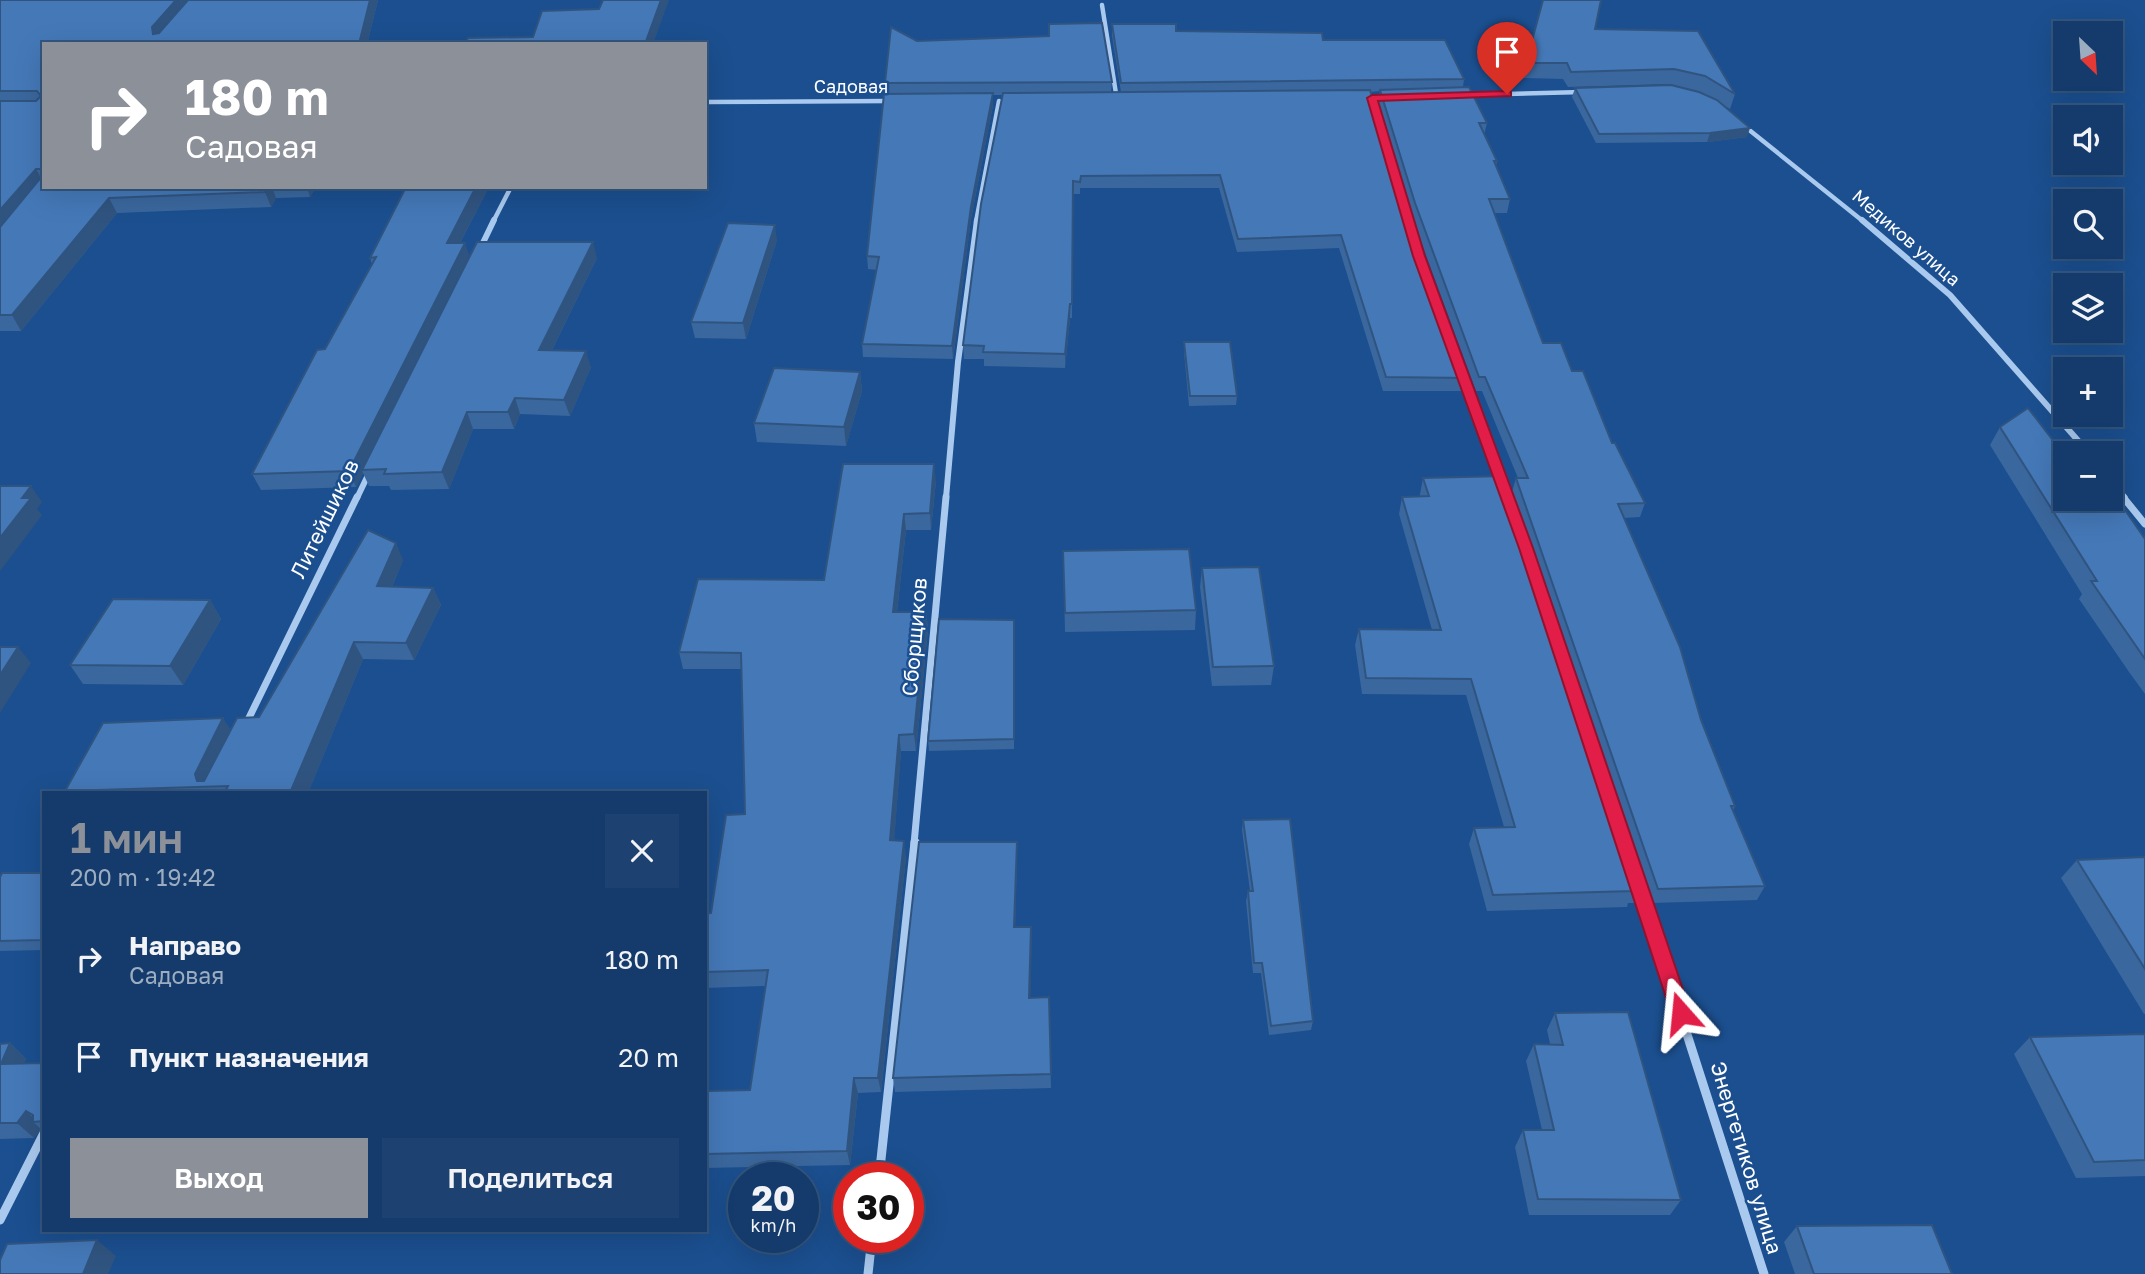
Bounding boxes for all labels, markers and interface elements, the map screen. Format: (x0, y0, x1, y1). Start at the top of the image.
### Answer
north arrow (2053, 21, 2123, 91)
map controls (2053, 21, 2123, 511)
pin (1477, 22, 1537, 94)
icon: arrive (1488, 33, 1526, 71)
text: 180 m (185, 67, 329, 126)
icon: right (70, 70, 161, 161)
street label: Садовая (814, 75, 888, 97)
button: sound (2053, 105, 2123, 175)
text: Садовая (185, 127, 318, 165)
street label: Медиков улица (1848, 184, 1965, 290)
button: search (2053, 189, 2123, 259)
button: layers (2053, 273, 2123, 343)
button: + (2053, 357, 2123, 427)
button: − (2053, 441, 2123, 511)
street label: Литейшиков (284, 455, 364, 582)
street label: Сборщиков (896, 577, 932, 697)
text: 1 мин (70, 812, 183, 862)
button: close (605, 814, 679, 888)
text: 200 m · 19:42 (70, 863, 216, 891)
text: Направо (129, 930, 241, 961)
icon: right (70, 940, 108, 978)
text: 180 m (605, 944, 679, 975)
text: Садовая (129, 961, 224, 989)
position arrow (1644, 976, 1718, 1050)
icon: arrive (70, 1038, 108, 1076)
text: Пункт назначения (129, 1042, 369, 1073)
text: 20 m (618, 1042, 679, 1073)
street label: Энергетиков улица (1705, 1058, 1789, 1257)
button: Выход (70, 1138, 368, 1218)
button: Поделиться (382, 1138, 679, 1218)
speed limit sign: 30 (833, 1162, 924, 1253)
text: 20 (751, 1177, 796, 1219)
text: km/h (751, 1214, 796, 1236)

